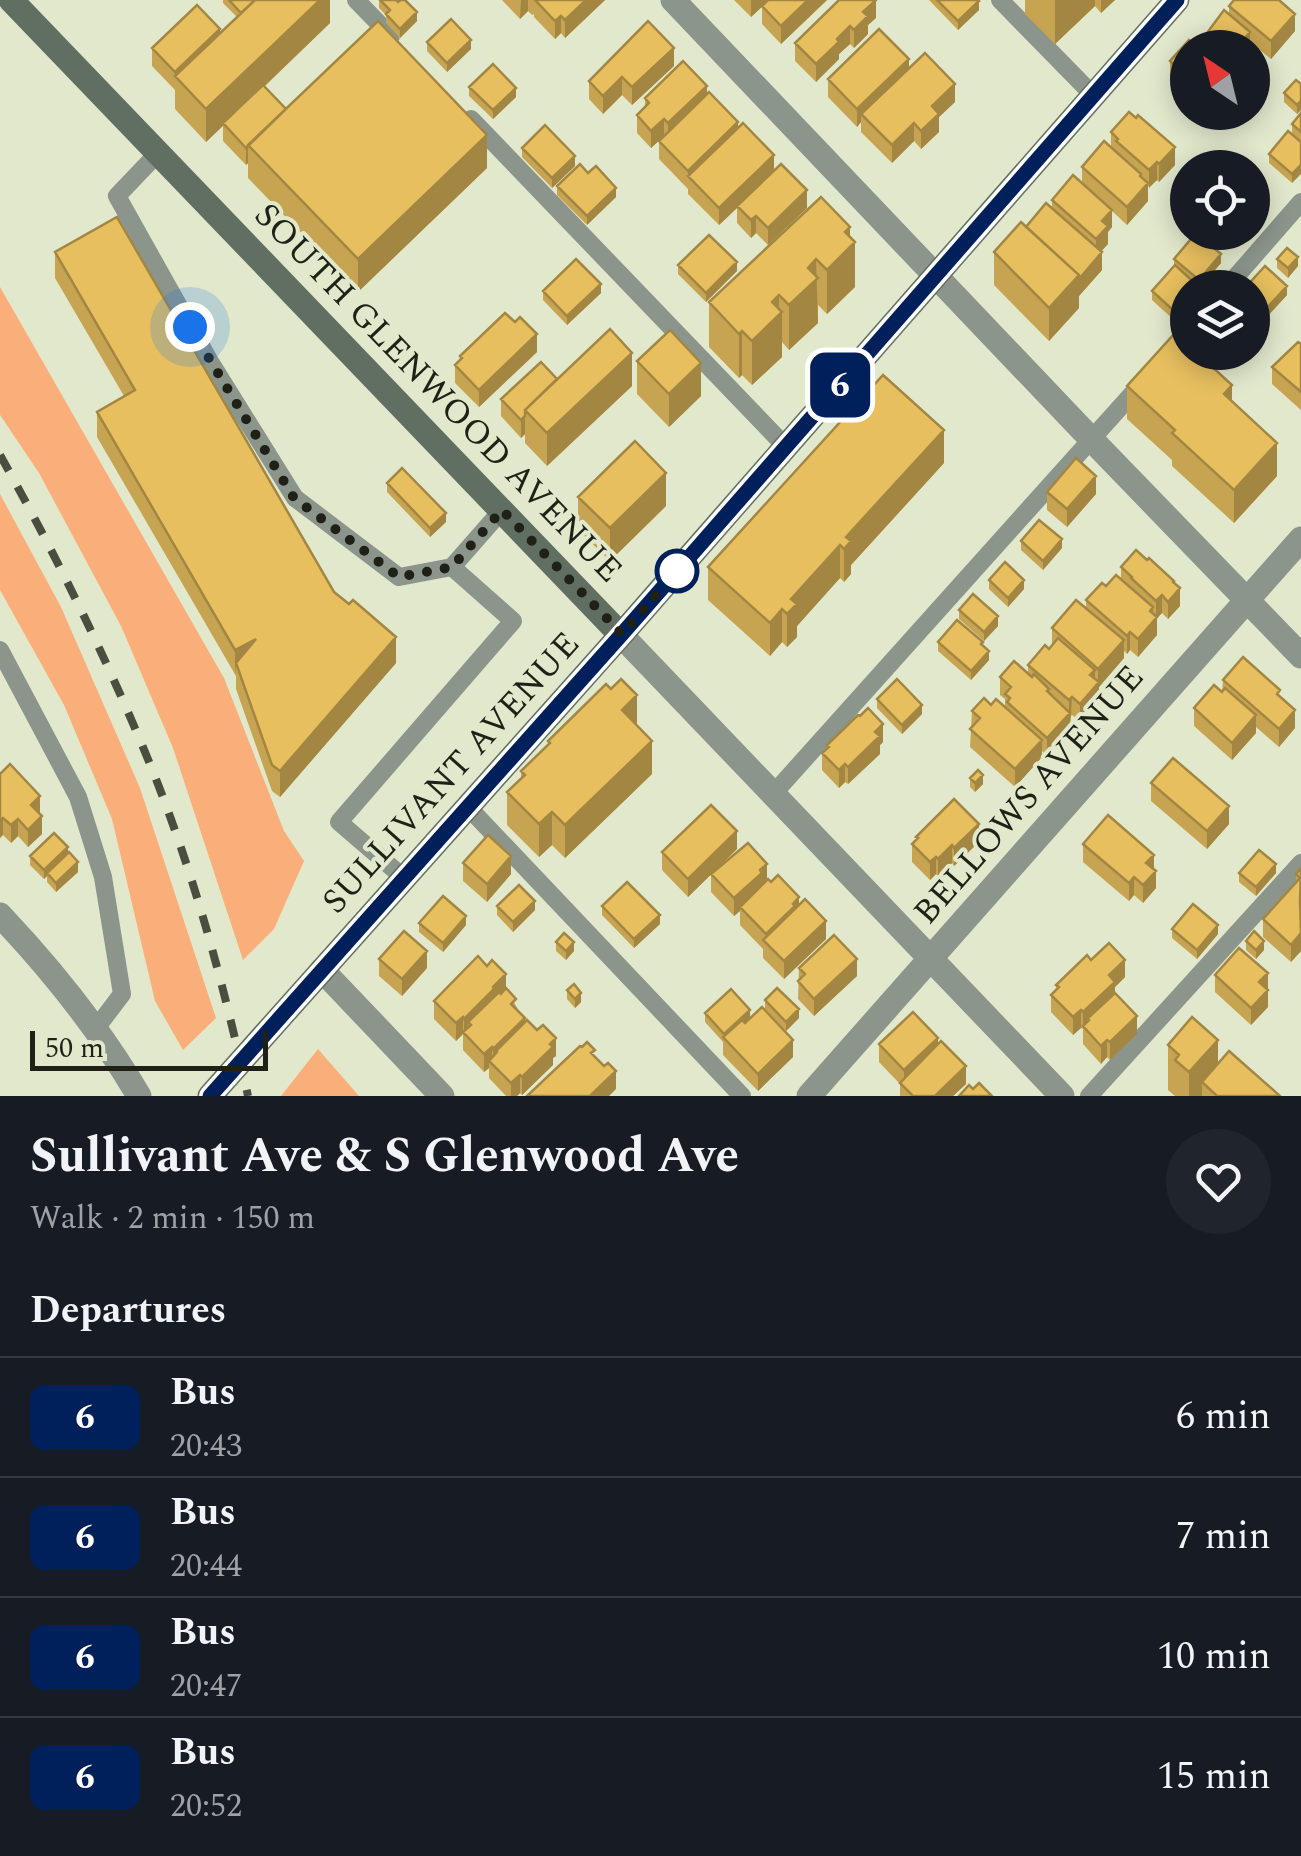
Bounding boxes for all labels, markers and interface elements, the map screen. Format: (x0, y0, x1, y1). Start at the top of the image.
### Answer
north arrow (1170, 30, 1270, 130)
map controls (1170, 30, 1270, 370)
button: locate (1170, 150, 1270, 250)
street label: SOUTH GLENWOOD AVENUE (241, 191, 635, 595)
button: layers (1170, 270, 1270, 370)
your location (165, 302, 215, 352)
line badge: 6 (808, 352, 872, 418)
text: 6 (830, 359, 850, 412)
unlabelled marker (656, 550, 698, 592)
street label: SULLIVANT AVENUE (309, 620, 593, 926)
street label: BELLOWS AVENUE (901, 653, 1157, 937)
scale bar (30, 1026, 268, 1070)
text: 50 m (45, 1027, 104, 1070)
text: Sullivant Ave & S Glenwood Ave (30, 1120, 739, 1193)
button: heart (1166, 1129, 1271, 1234)
text: Walk · 2 min · 150 m (30, 1194, 315, 1243)
text: Departures (30, 1282, 226, 1340)
text: Bus (170, 1364, 236, 1422)
text: 6 min (1176, 1388, 1271, 1446)
text: 6 (75, 1391, 95, 1444)
text: 20:43 (170, 1422, 242, 1471)
text: Bus (170, 1484, 236, 1542)
text: 7 min (1176, 1508, 1271, 1566)
text: 6 (75, 1511, 95, 1564)
text: 20:44 (170, 1542, 242, 1591)
text: Bus (170, 1604, 236, 1662)
text: 10 min (1157, 1628, 1271, 1686)
text: 6 (75, 1631, 95, 1684)
text: 20:47 (170, 1662, 242, 1711)
text: Bus (170, 1724, 236, 1782)
text: 15 min (1157, 1748, 1271, 1806)
text: 6 (75, 1751, 95, 1804)
text: 20:52 (170, 1782, 242, 1831)

